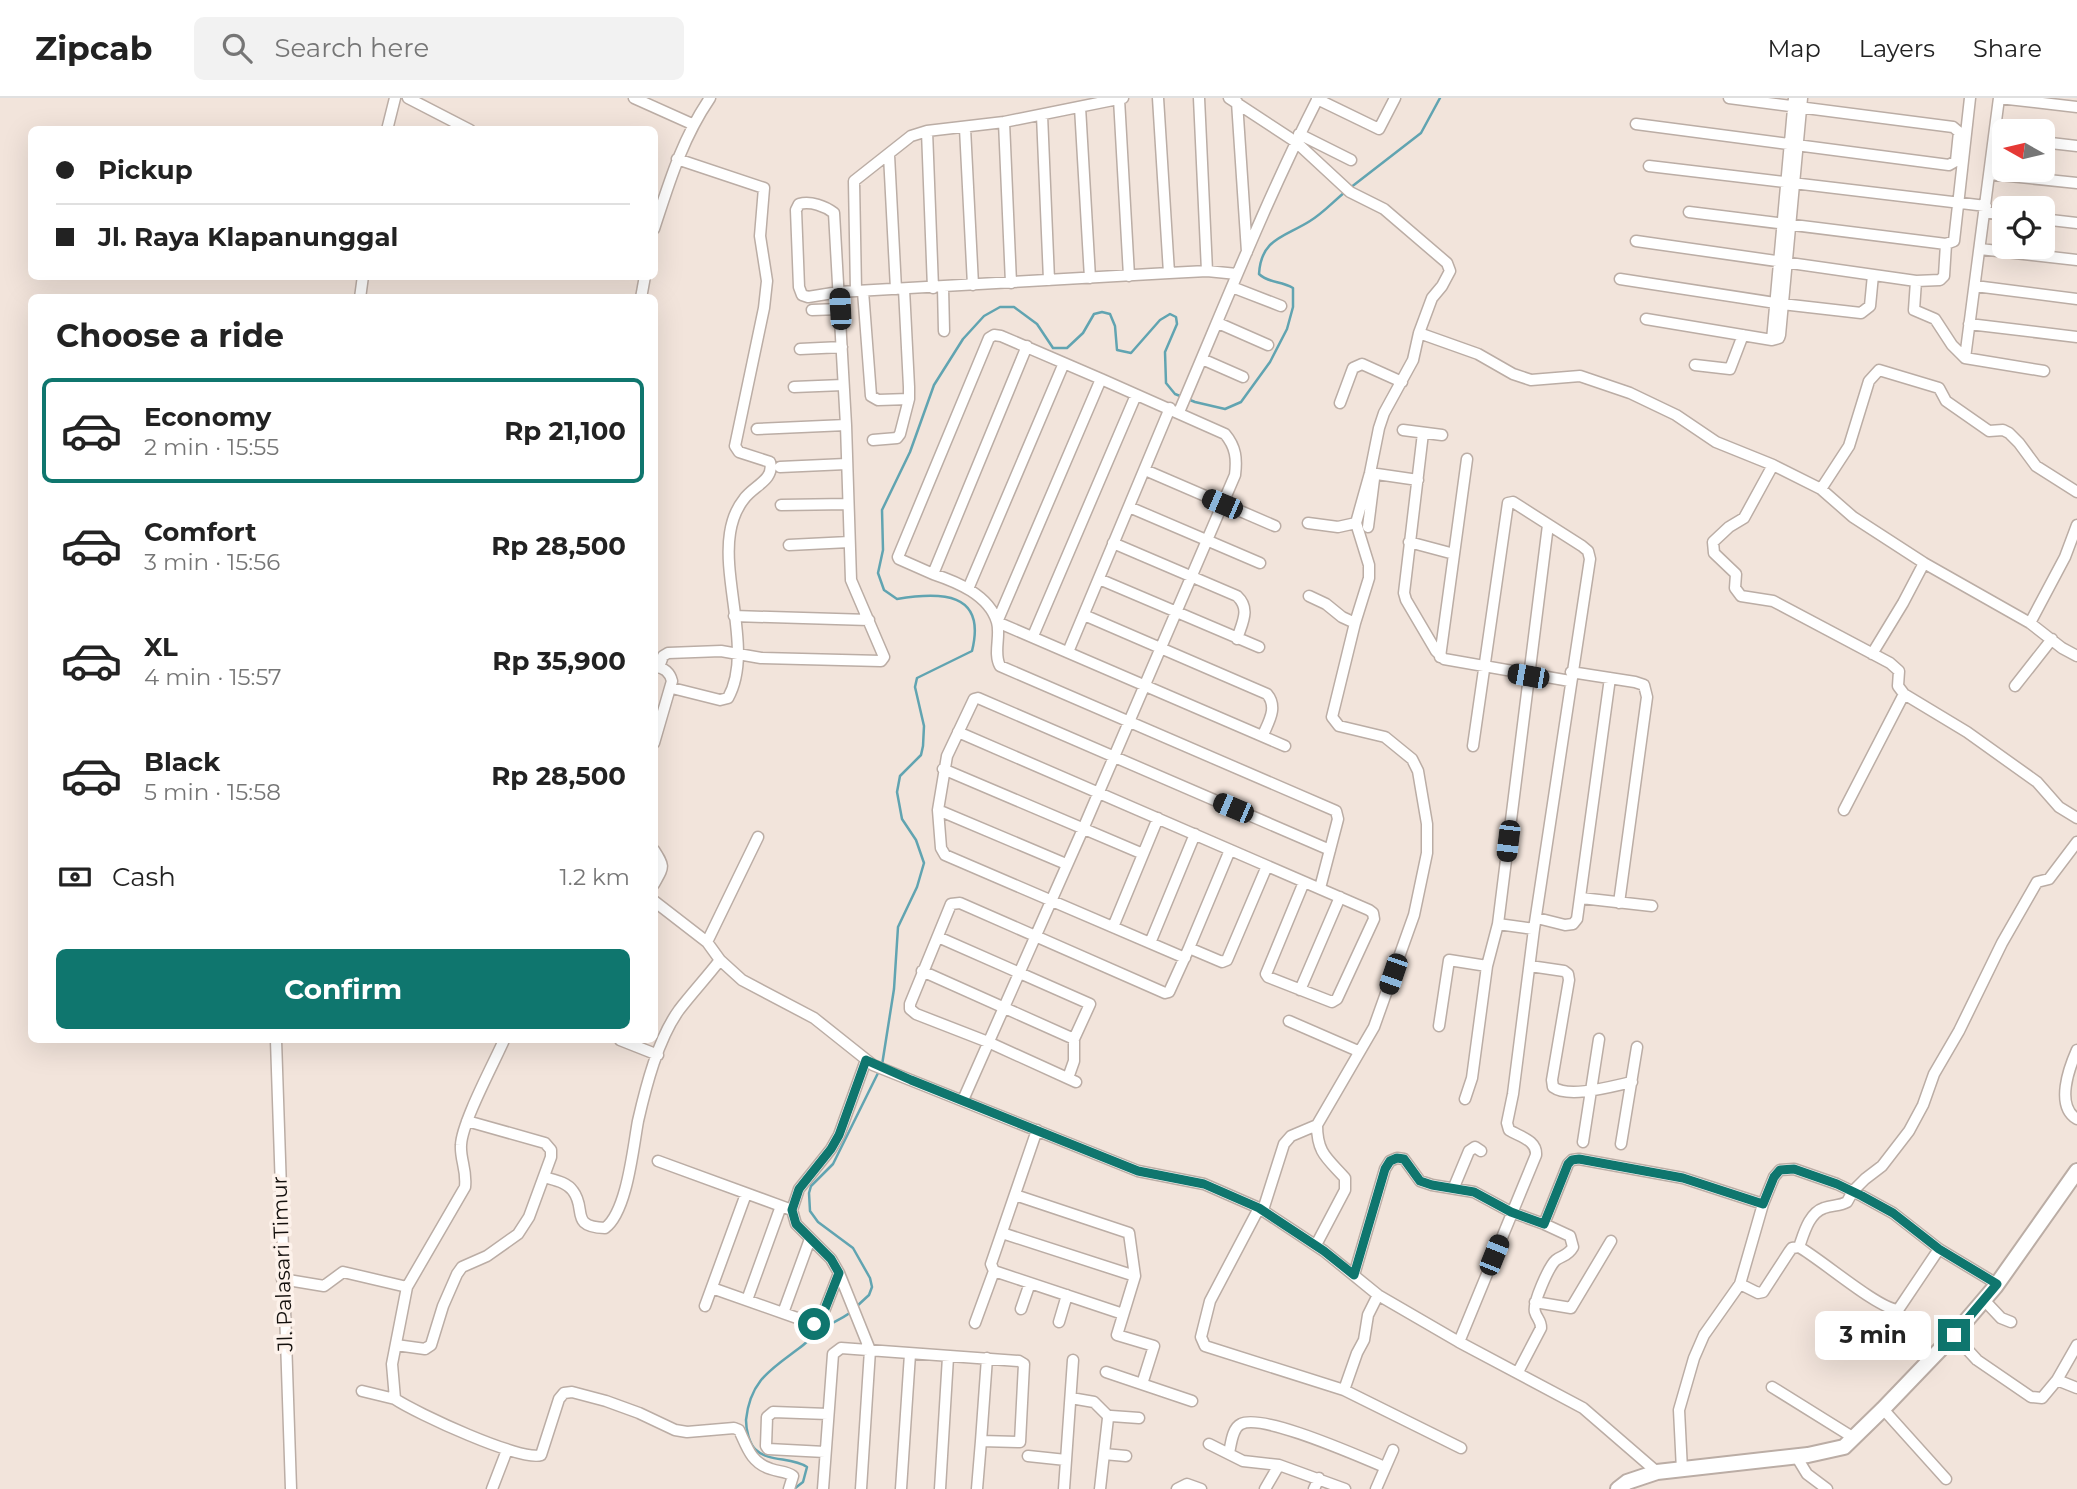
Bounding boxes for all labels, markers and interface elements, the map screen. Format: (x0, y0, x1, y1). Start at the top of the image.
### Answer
search box (194, 17, 684, 80)
text: Zipcab (35, 28, 152, 68)
icon: search (218, 29, 256, 67)
text: Search here (274, 32, 429, 64)
text: Map (1767, 34, 1821, 63)
text: Layers (1859, 34, 1935, 63)
text: Share (1973, 34, 2042, 63)
north arrow (1992, 119, 2054, 182)
map controls (1992, 119, 2055, 259)
text: Pickup (98, 154, 193, 186)
button: locate (1992, 196, 2055, 259)
text: Jl. Raya Klapanunggal (98, 221, 398, 253)
car (829, 287, 852, 331)
text: Choose a ride (56, 316, 284, 355)
icon: car (60, 399, 123, 462)
text: Economy (144, 401, 271, 433)
text: Rp 21,100 (504, 415, 626, 447)
text: 2 min · 15:55 (144, 433, 279, 461)
car (1199, 486, 1246, 522)
icon: car (60, 514, 123, 577)
text: Comfort (144, 516, 256, 548)
text: Rp 28,500 (491, 530, 626, 562)
text: 3 min · 15:56 (144, 548, 280, 576)
icon: car (60, 629, 123, 692)
text: XL (144, 631, 178, 663)
text: Rp 35,900 (492, 645, 626, 677)
car (1506, 662, 1551, 690)
text: 4 min · 15:57 (144, 663, 282, 691)
icon: car (60, 744, 123, 807)
text: Black (144, 746, 220, 778)
text: Rp 28,500 (491, 760, 626, 792)
text: 5 min · 15:58 (144, 778, 281, 806)
car (1210, 790, 1257, 826)
car (1496, 819, 1521, 863)
icon: cash (56, 858, 94, 896)
text: Cash (112, 861, 176, 893)
text: 1.2 km (560, 863, 630, 891)
button: Confirm (56, 949, 630, 1029)
car (1377, 951, 1410, 997)
street label: Jl. Palasari Timur (266, 1176, 298, 1353)
car (1477, 1232, 1512, 1278)
route start (798, 1308, 830, 1340)
callout: 3 min (1814, 1310, 1930, 1360)
route end (1938, 1319, 1970, 1351)
text: 3 min (1839, 1321, 1907, 1349)

